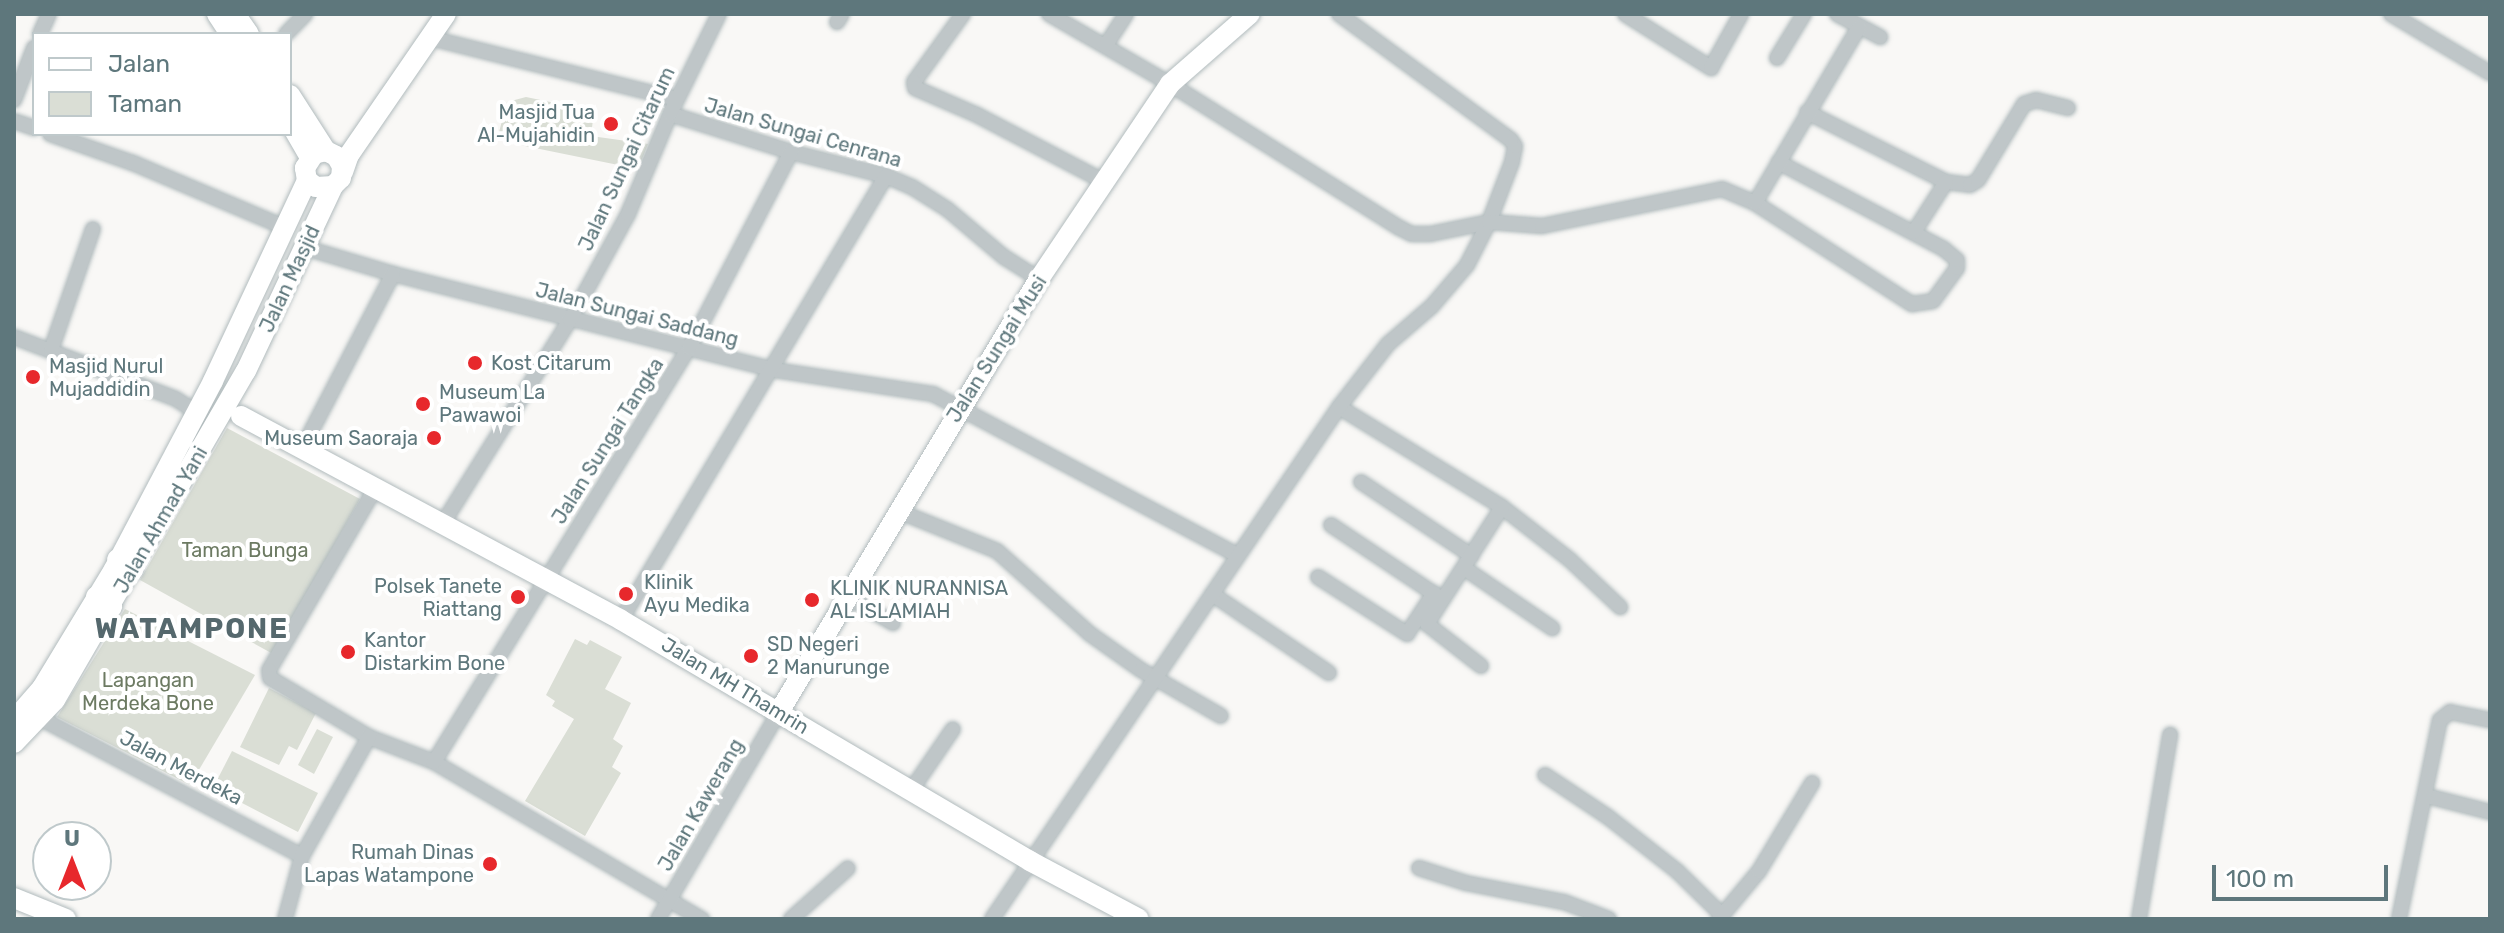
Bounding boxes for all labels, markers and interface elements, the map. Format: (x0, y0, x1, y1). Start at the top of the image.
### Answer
legend (32, 32, 292, 136)
text: Jalan (108, 50, 170, 78)
street label: Jalan Sungai Citarum (574, 63, 680, 255)
text: Taman (108, 90, 182, 118)
street label: Jalan Sungai Cenrana (702, 93, 904, 173)
place label: Masjid Tua Al-Mujahidin (477, 100, 595, 147)
marker: Masjid Tua Al-Mujahidin (602, 115, 620, 133)
street label: Jalan Masjid (255, 222, 325, 336)
street label: Jalan Sungai Musi (942, 271, 1052, 427)
street label: Jalan Sungai Saddang (533, 278, 741, 352)
place label: Kost Citarum (491, 351, 611, 375)
street label: Jalan Sungai Tangka (547, 353, 669, 529)
place label: Masjid Nurul Mujaddidin (49, 354, 163, 401)
marker: Kost Citarum (466, 354, 484, 372)
marker: Masjid Nurul Mujaddidin (24, 368, 42, 386)
place label: Museum La Pawawoi (439, 380, 545, 427)
marker: Museum La Pawawoi (414, 395, 432, 413)
place label: Museum Saoraja (264, 426, 418, 450)
marker: Museum Saoraja (425, 429, 443, 447)
street label: Jalan Ahmad Yani (109, 442, 213, 598)
park label: Taman Bunga (181, 538, 309, 562)
place label: Klinik Ayu Medika (644, 570, 750, 617)
place label: Polsek Tanete Riattang (373, 574, 502, 621)
place label: KLINIK NURANNISA AL ISLAMIAH (830, 576, 1008, 623)
marker: Klinik Ayu Medika (615, 583, 637, 605)
marker: Polsek Tanete Riattang (509, 588, 527, 606)
marker: KLINIK NURANNISA AL ISLAMIAH (801, 589, 823, 611)
district label: WATAMPONE (95, 612, 289, 646)
place label: Kantor Distarkim Bone (364, 628, 505, 675)
street label: Jalan MH Thamrin (657, 632, 813, 740)
place label: SD Negeri 2 Manurunge (767, 632, 890, 679)
marker: Kantor Distarkim Bone (339, 643, 357, 661)
marker: SD Negeri 2 Manurunge (742, 647, 760, 665)
park label: Lapangan Merdeka Bone (82, 668, 214, 715)
street label: Jalan Merdeka (116, 726, 246, 810)
street label: Jalan Kawerang (653, 735, 749, 875)
north arrow (32, 821, 112, 901)
text: U (64, 825, 80, 852)
place label: Rumah Dinas Lapas Watampone (304, 840, 474, 887)
scale bar (2216, 849, 2392, 899)
marker: Rumah Dinas Lapas Watampone (481, 855, 499, 873)
text: 100 m (2226, 865, 2294, 893)

